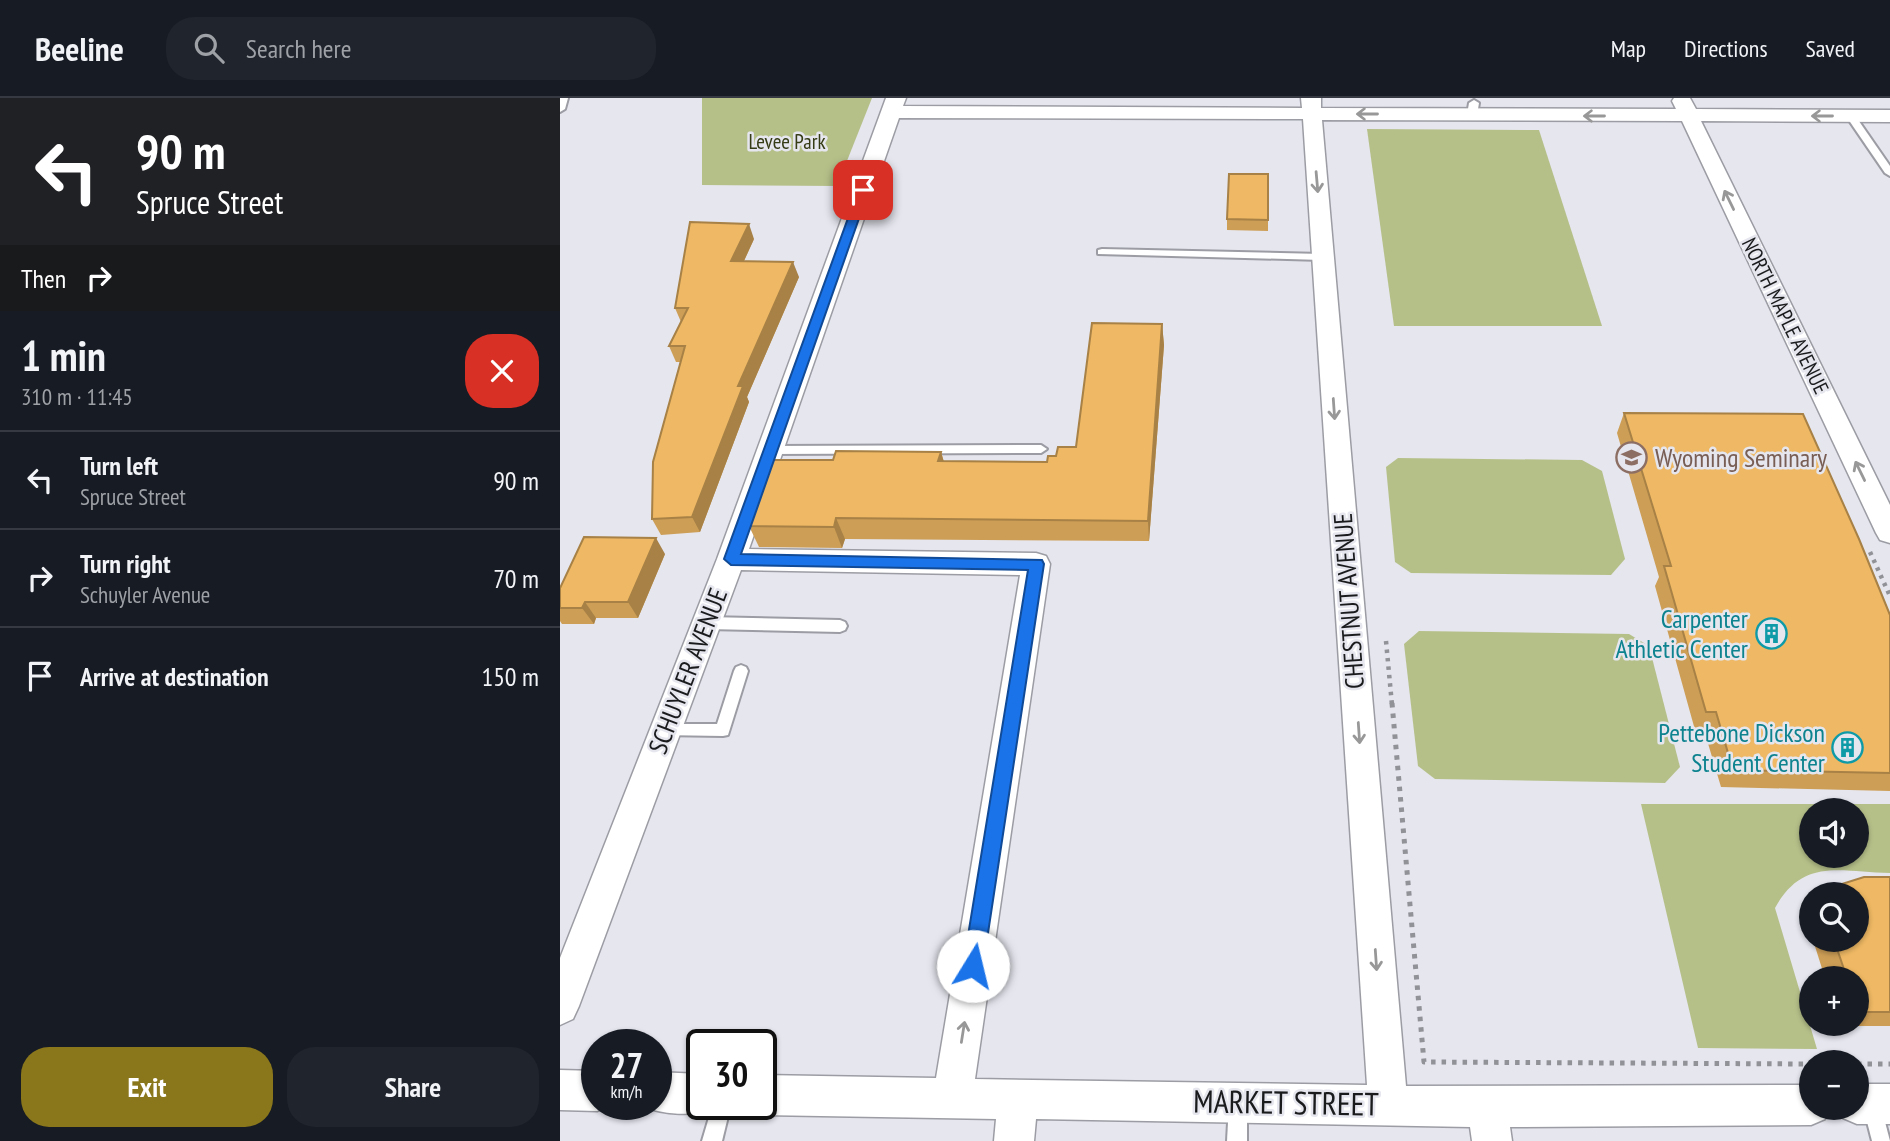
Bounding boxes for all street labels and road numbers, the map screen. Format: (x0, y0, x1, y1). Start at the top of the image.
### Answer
street label: NORTH MAPLE AVENUE (1736, 233, 1835, 398)
street label: CHESTNUT AVENUE (1326, 512, 1371, 690)
street label: SCHUYLER AVENUE (641, 583, 734, 758)
street label: MARKET STREET (1193, 1079, 1379, 1125)

